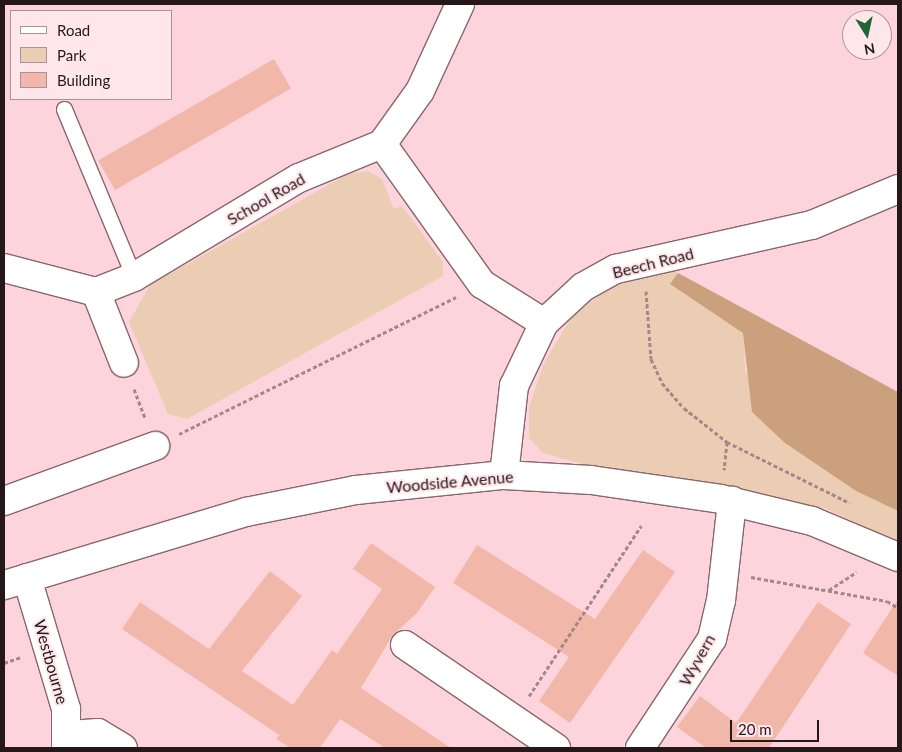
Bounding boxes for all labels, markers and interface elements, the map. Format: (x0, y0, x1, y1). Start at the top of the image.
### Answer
legend (10, 10, 172, 100)
north arrow (842, 10, 892, 60)
text: Road (57, 21, 90, 39)
text: N (863, 40, 876, 59)
text: Park (57, 46, 86, 64)
text: Building (57, 71, 110, 89)
street label: School Road (224, 169, 308, 229)
street label: Beech Road (610, 244, 696, 282)
street label: Woodside Avenue (385, 467, 515, 497)
street label: Westbourne (30, 618, 72, 706)
street label: Wyvern (675, 631, 719, 689)
scale bar (732, 710, 821, 742)
text: 20 m (738, 720, 772, 738)

